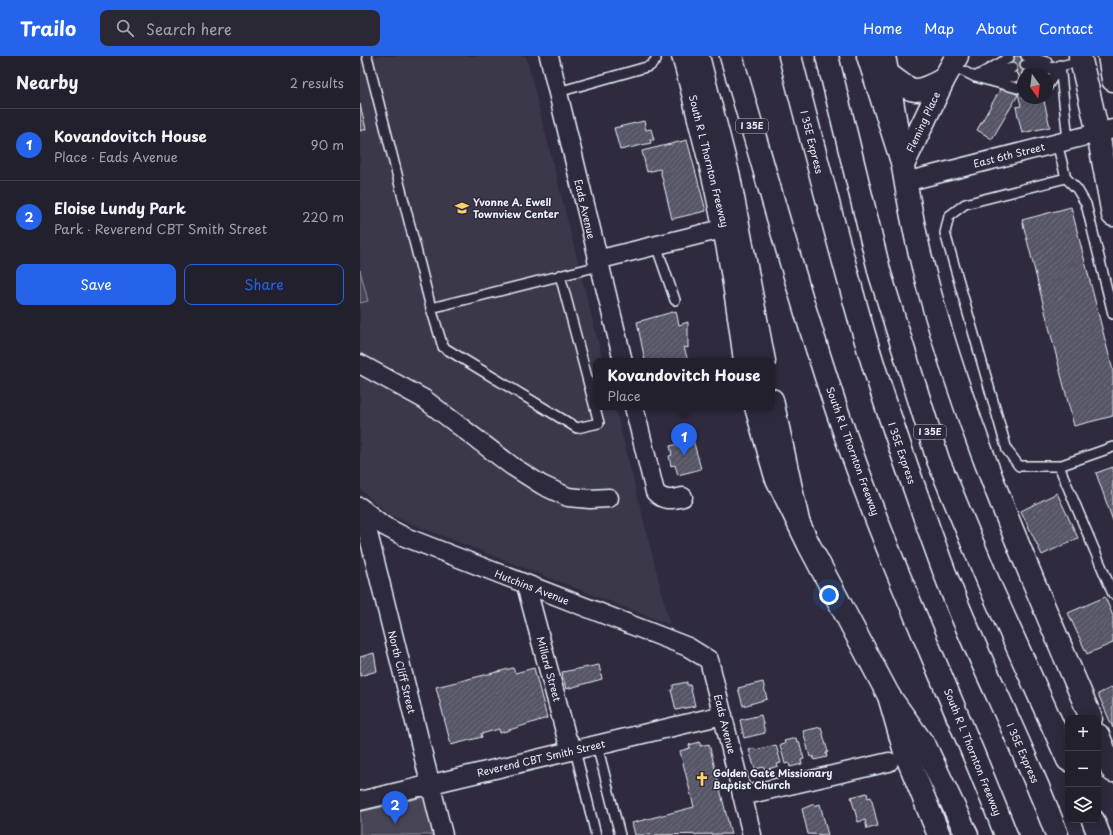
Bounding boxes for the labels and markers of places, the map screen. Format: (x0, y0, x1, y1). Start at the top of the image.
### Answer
place label: Yvonne A. Ewell Townview Center (473, 194, 560, 221)
school or university icon: Yvonne A. Ewell Townview Center (454, 200, 470, 216)
pin: 1 (671, 423, 697, 456)
place label: Golden Gate Missionary Baptist Church (713, 765, 833, 792)
church icon: Golden Gate Missionary Baptist Church (694, 771, 710, 787)
pin: 2 (382, 791, 408, 824)

